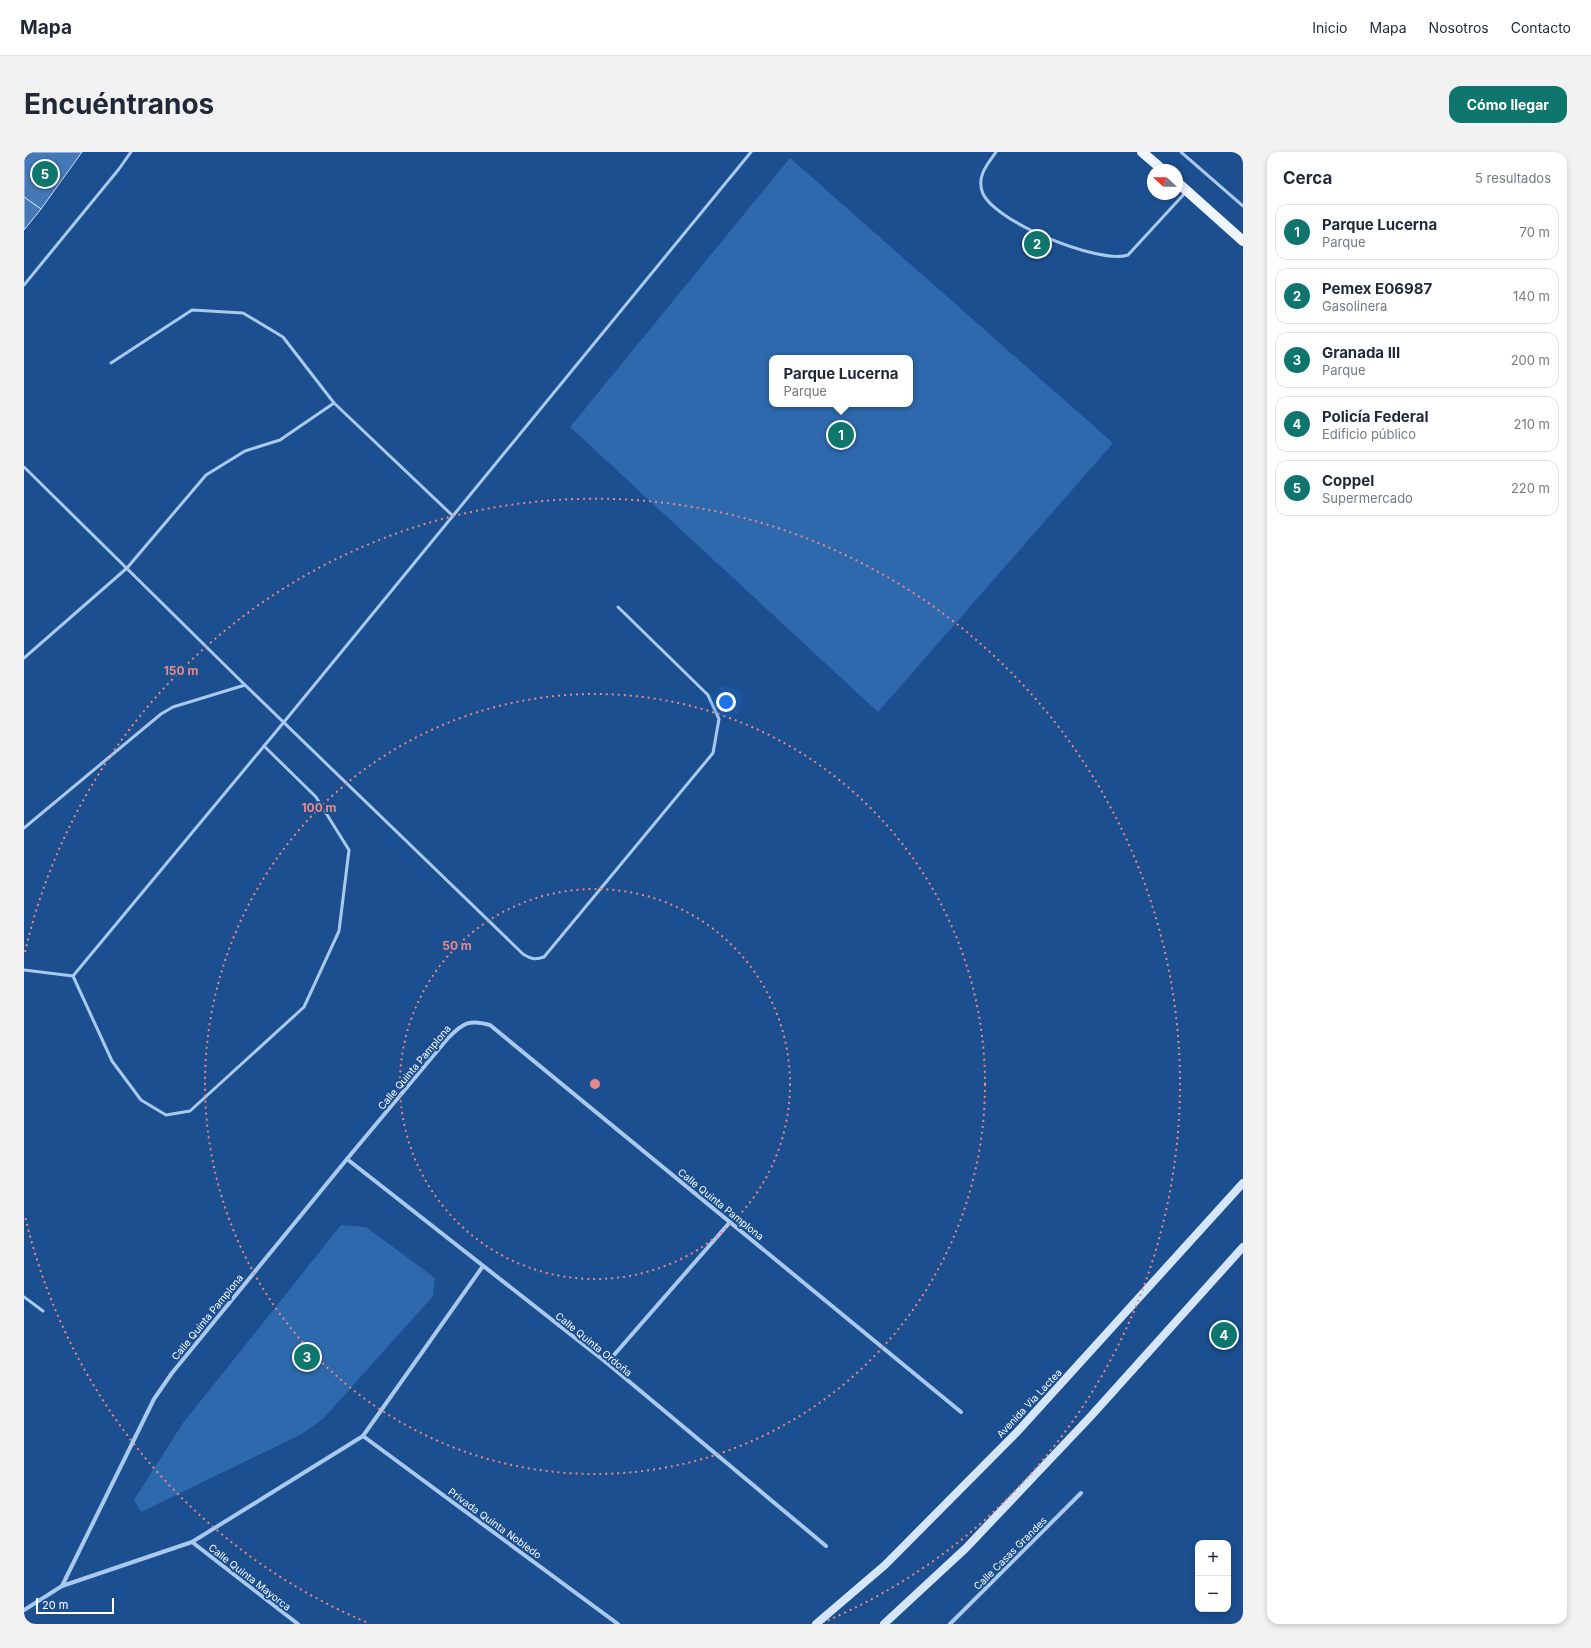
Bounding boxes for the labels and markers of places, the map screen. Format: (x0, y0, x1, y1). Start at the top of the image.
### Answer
pin: 5 (32, 159, 58, 189)
pin: 2 (1024, 229, 1050, 259)
pin: 1 (828, 420, 854, 450)
centre of rings (588, 1077, 602, 1091)
pin: 4 (1211, 1320, 1237, 1350)
pin: 3 (294, 1342, 320, 1372)

